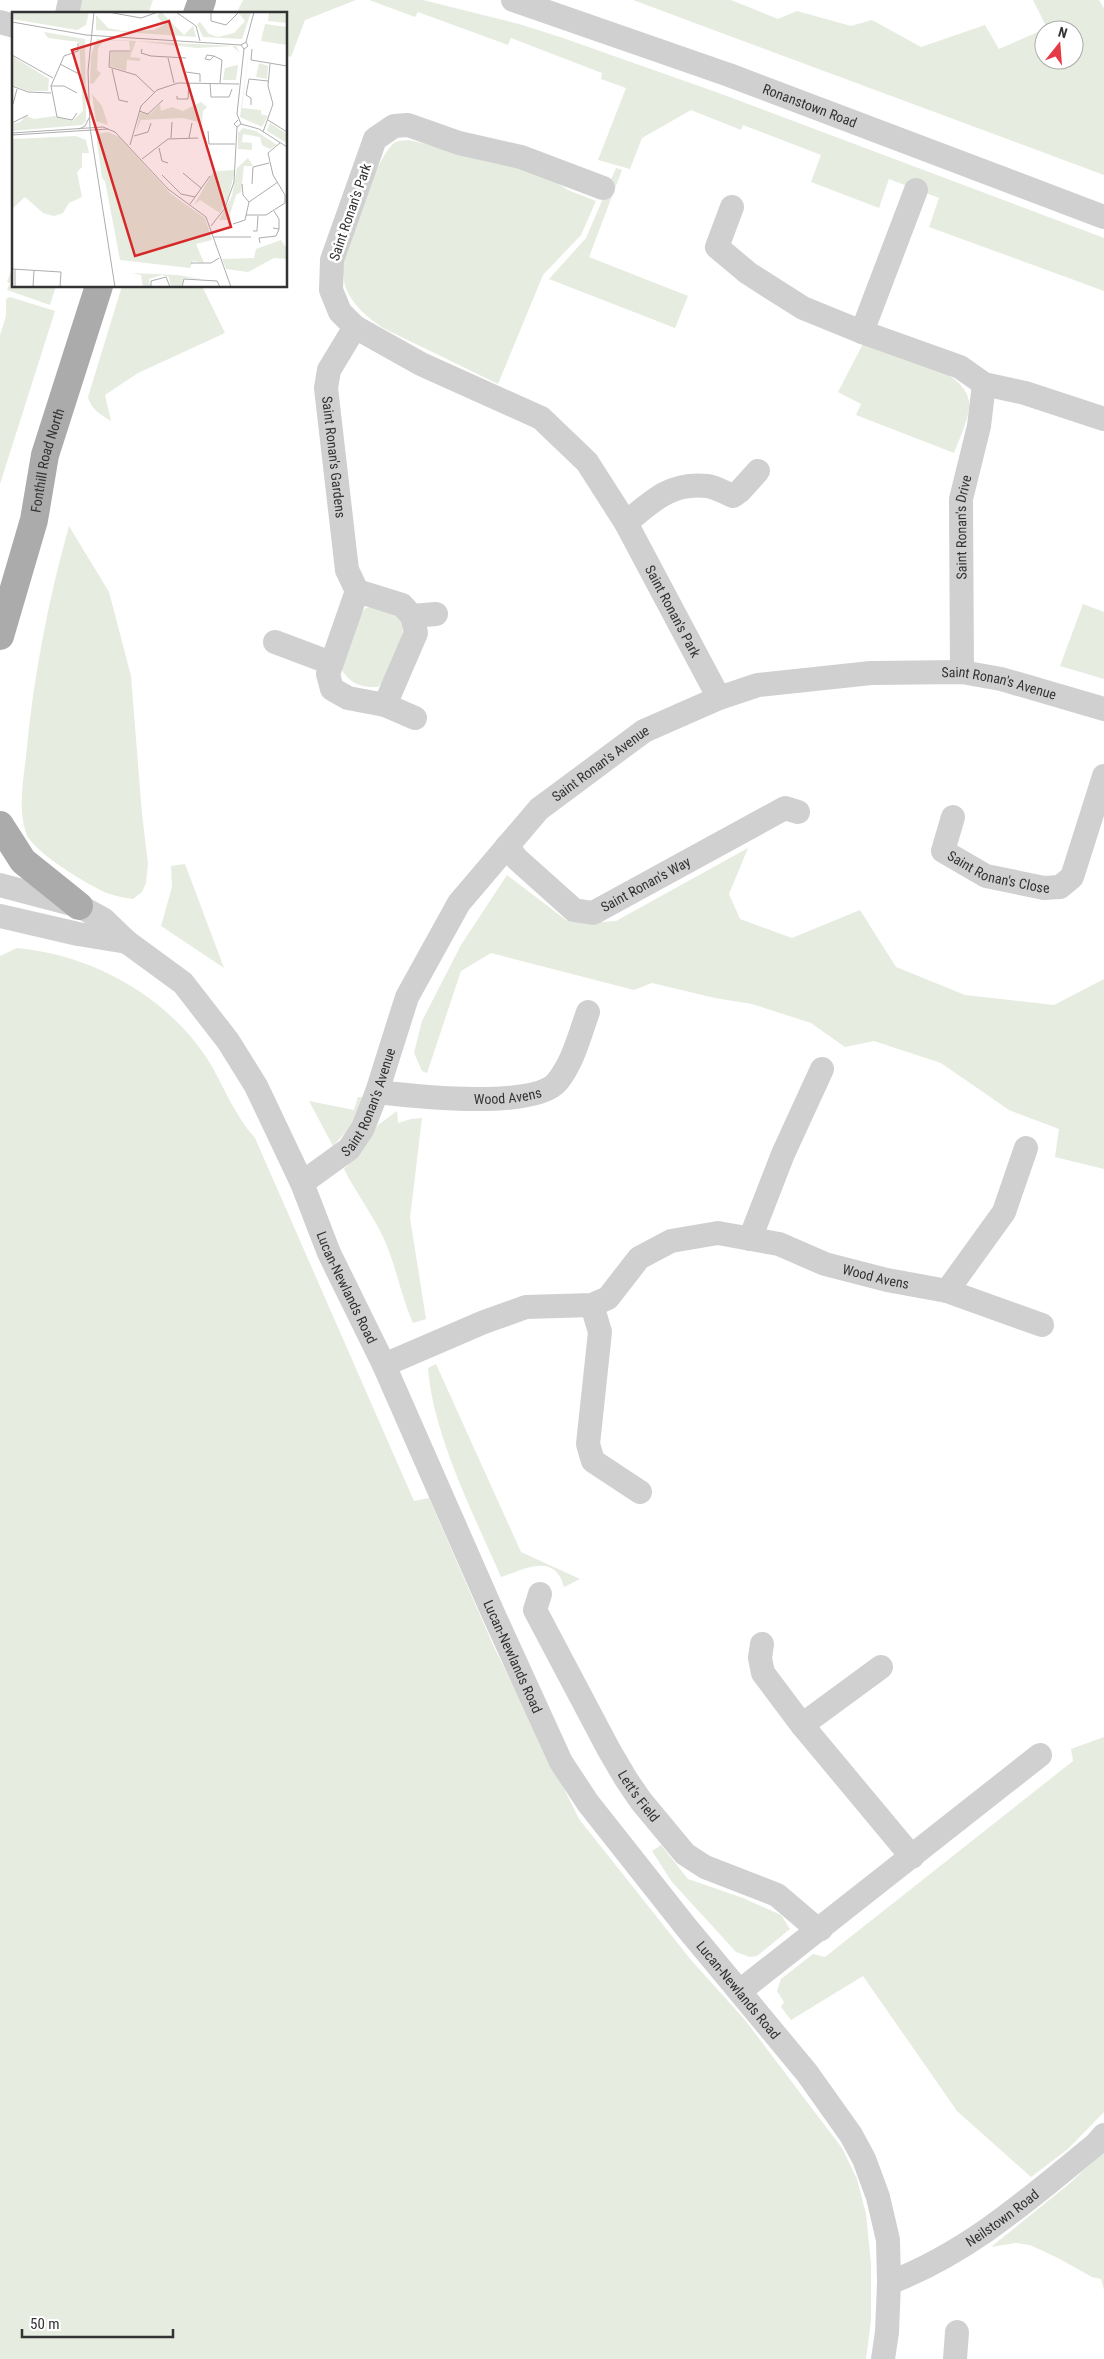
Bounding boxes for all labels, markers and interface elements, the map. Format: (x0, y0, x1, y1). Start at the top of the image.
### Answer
inset map (12, 12, 288, 288)
north arrow (1034, 20, 1084, 70)
text: N (1056, 24, 1069, 41)
street label: Ronanstown Road (760, 80, 859, 131)
street label: Saint Ronan's Park (326, 161, 374, 263)
street label: Saint Ronan's Gardens (319, 395, 349, 519)
street label: Fonthill Road North (27, 406, 67, 514)
street label: Saint Ronan's Drive (952, 473, 975, 579)
street label: Saint Ronan's Park (642, 562, 704, 661)
street label: Saint Ronan's Avenue (941, 664, 1059, 703)
street label: Saint Ronan's Avenue (549, 722, 652, 805)
street label: Saint Ronan's Close (945, 847, 1051, 896)
street label: Saint Ronan's Way (598, 853, 693, 915)
street label: Saint Ronan's Avenue (338, 1046, 399, 1160)
street label: Wood Avens (474, 1084, 544, 1107)
street label: Lucan-Newlands Road (313, 1229, 380, 1346)
street label: Wood Avens (841, 1261, 910, 1292)
street label: Lucan-Newlands Road (480, 1598, 546, 1716)
street label: Lett's Field (615, 1768, 663, 1825)
street label: Lucan-Newlands Road (693, 1938, 783, 2042)
street label: Neilstown Road (963, 2186, 1042, 2250)
scale bar (22, 2306, 174, 2338)
text: 50 m (30, 2315, 60, 2333)

